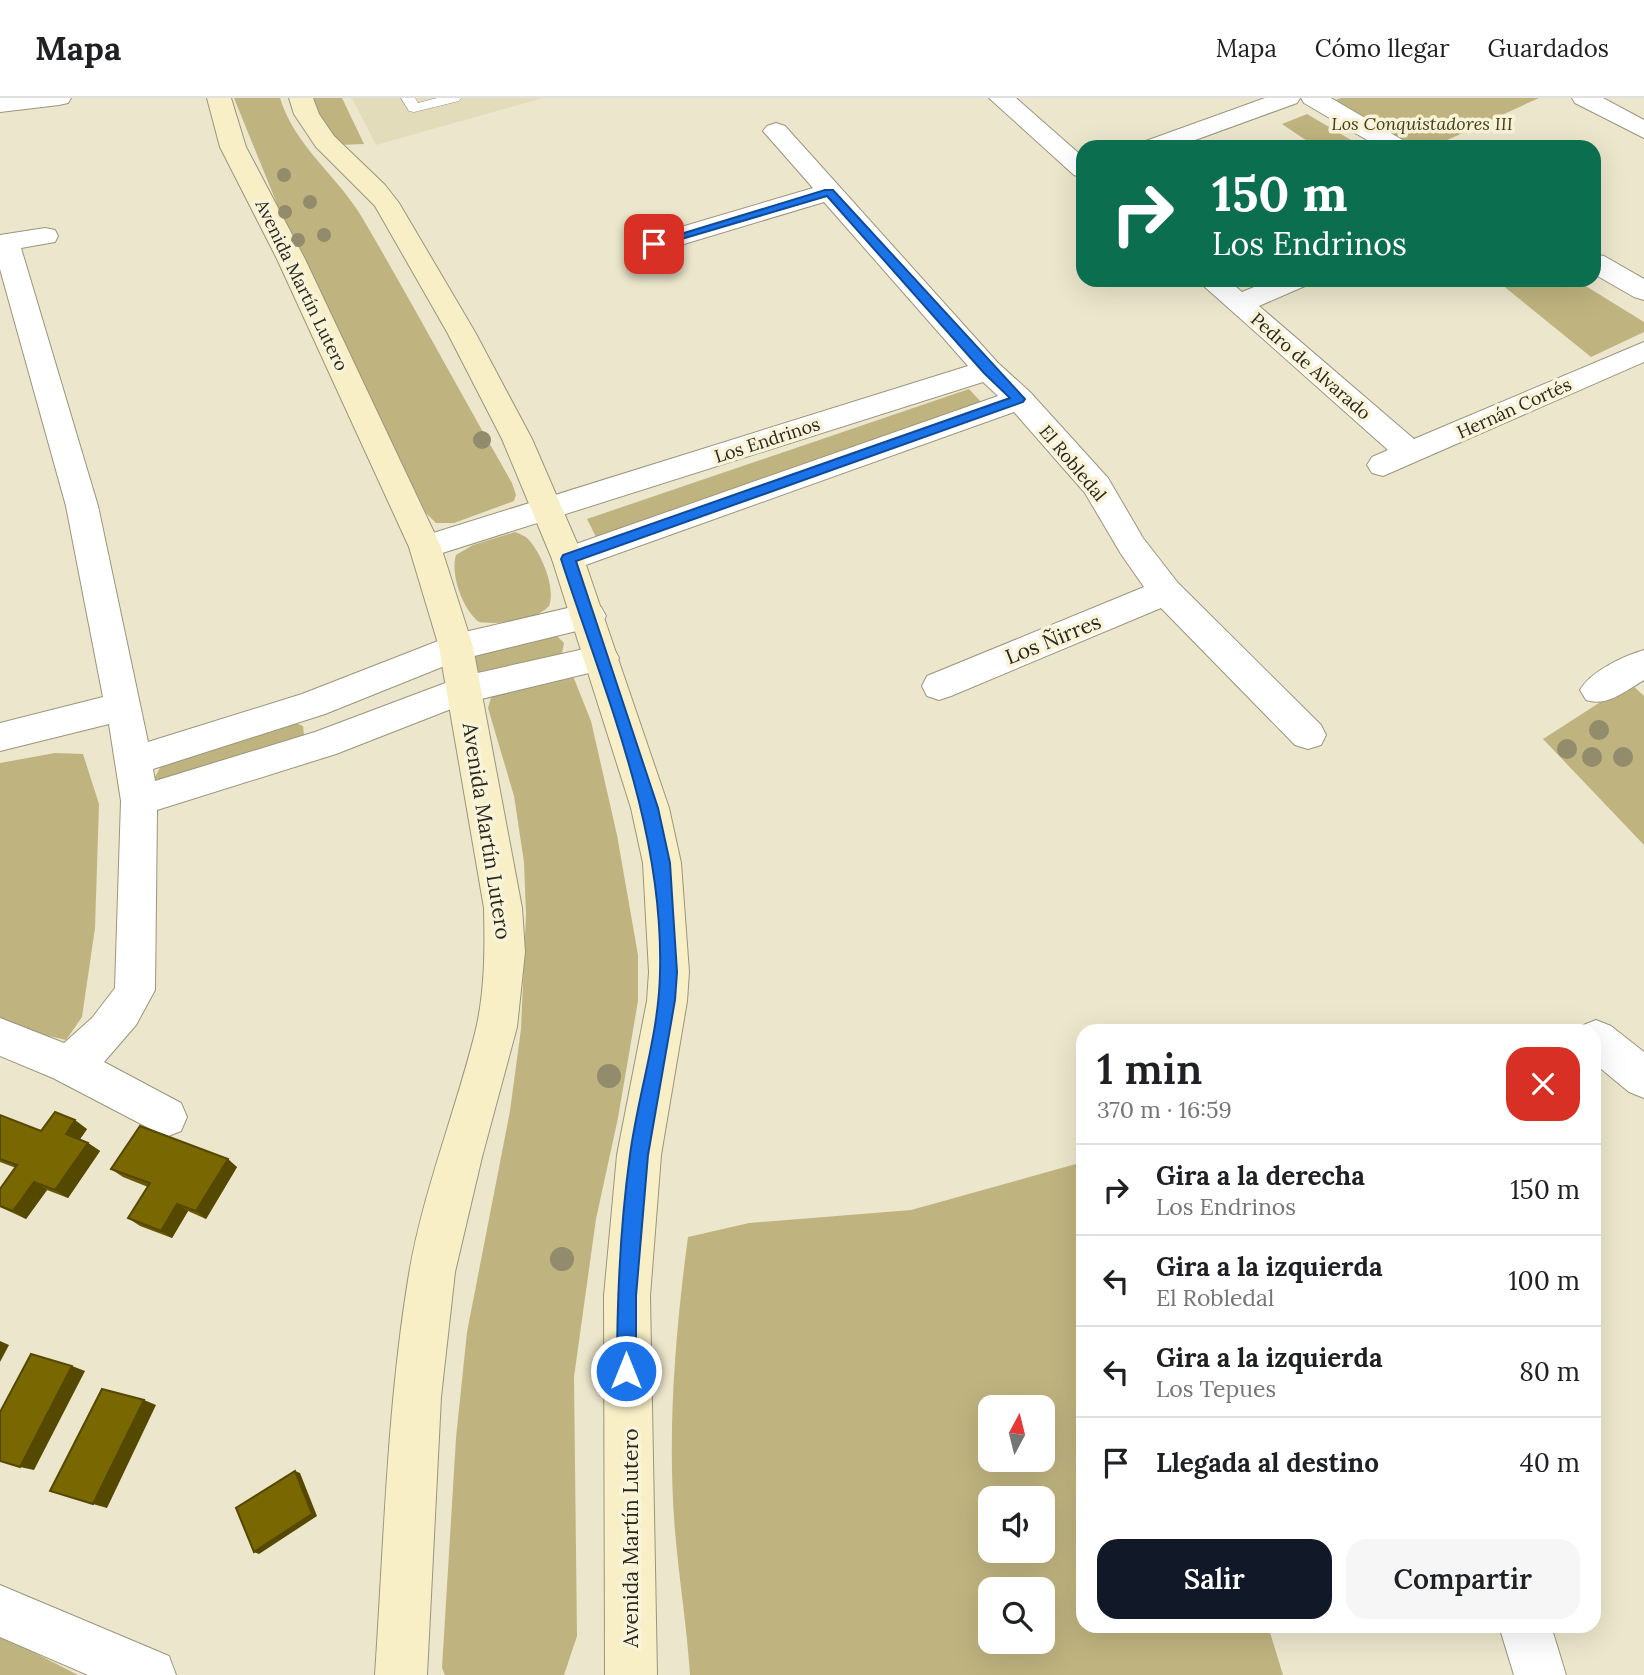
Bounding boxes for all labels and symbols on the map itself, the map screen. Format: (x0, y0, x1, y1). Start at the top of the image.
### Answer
park label: Los Conquistadores III (1331, 112, 1513, 135)
street label: Avenida Martín Lutero (250, 195, 354, 374)
pin (624, 214, 684, 274)
street label: Pedro de Alvarado (1246, 307, 1376, 425)
street label: Hernán Cortés (1453, 372, 1575, 444)
street label: Los Endrinos (711, 412, 823, 468)
street label: El Robledal (1034, 420, 1112, 506)
street label: Los Ñirres (1001, 608, 1105, 670)
street label: Avenida Martín Lutero (456, 720, 517, 941)
position arrow (589, 1334, 663, 1408)
north arrow (978, 1395, 1055, 1472)
street label: Avenida Martín Lutero (617, 1428, 644, 1649)

